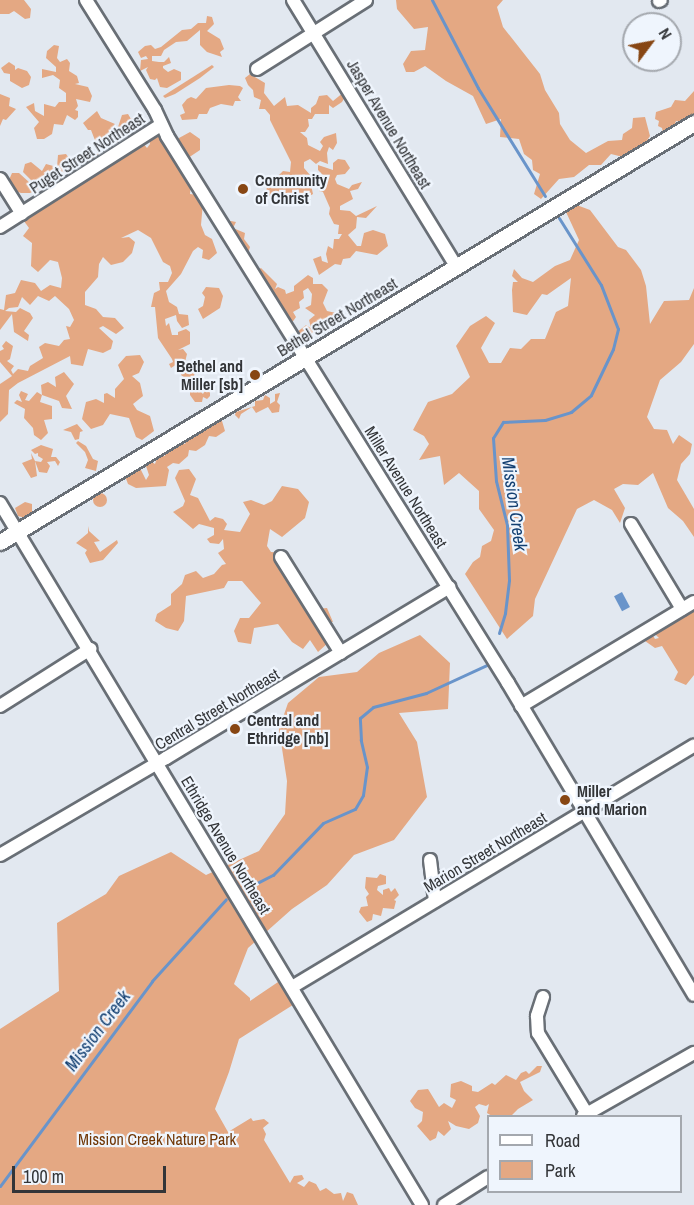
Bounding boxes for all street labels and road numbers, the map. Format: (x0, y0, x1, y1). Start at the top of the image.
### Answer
street label: Jasper Avenue Northeast (343, 56, 435, 192)
street label: Puget Street Northeast (26, 109, 148, 197)
street label: Bethel Street Northeast (274, 274, 400, 360)
street label: Miller Avenue Northeast (361, 422, 451, 552)
street label: Central Street Northeast (151, 664, 283, 754)
street label: Ethridge Avenue Northeast (177, 772, 275, 918)
street label: Marion Street Northeast (420, 808, 550, 896)

